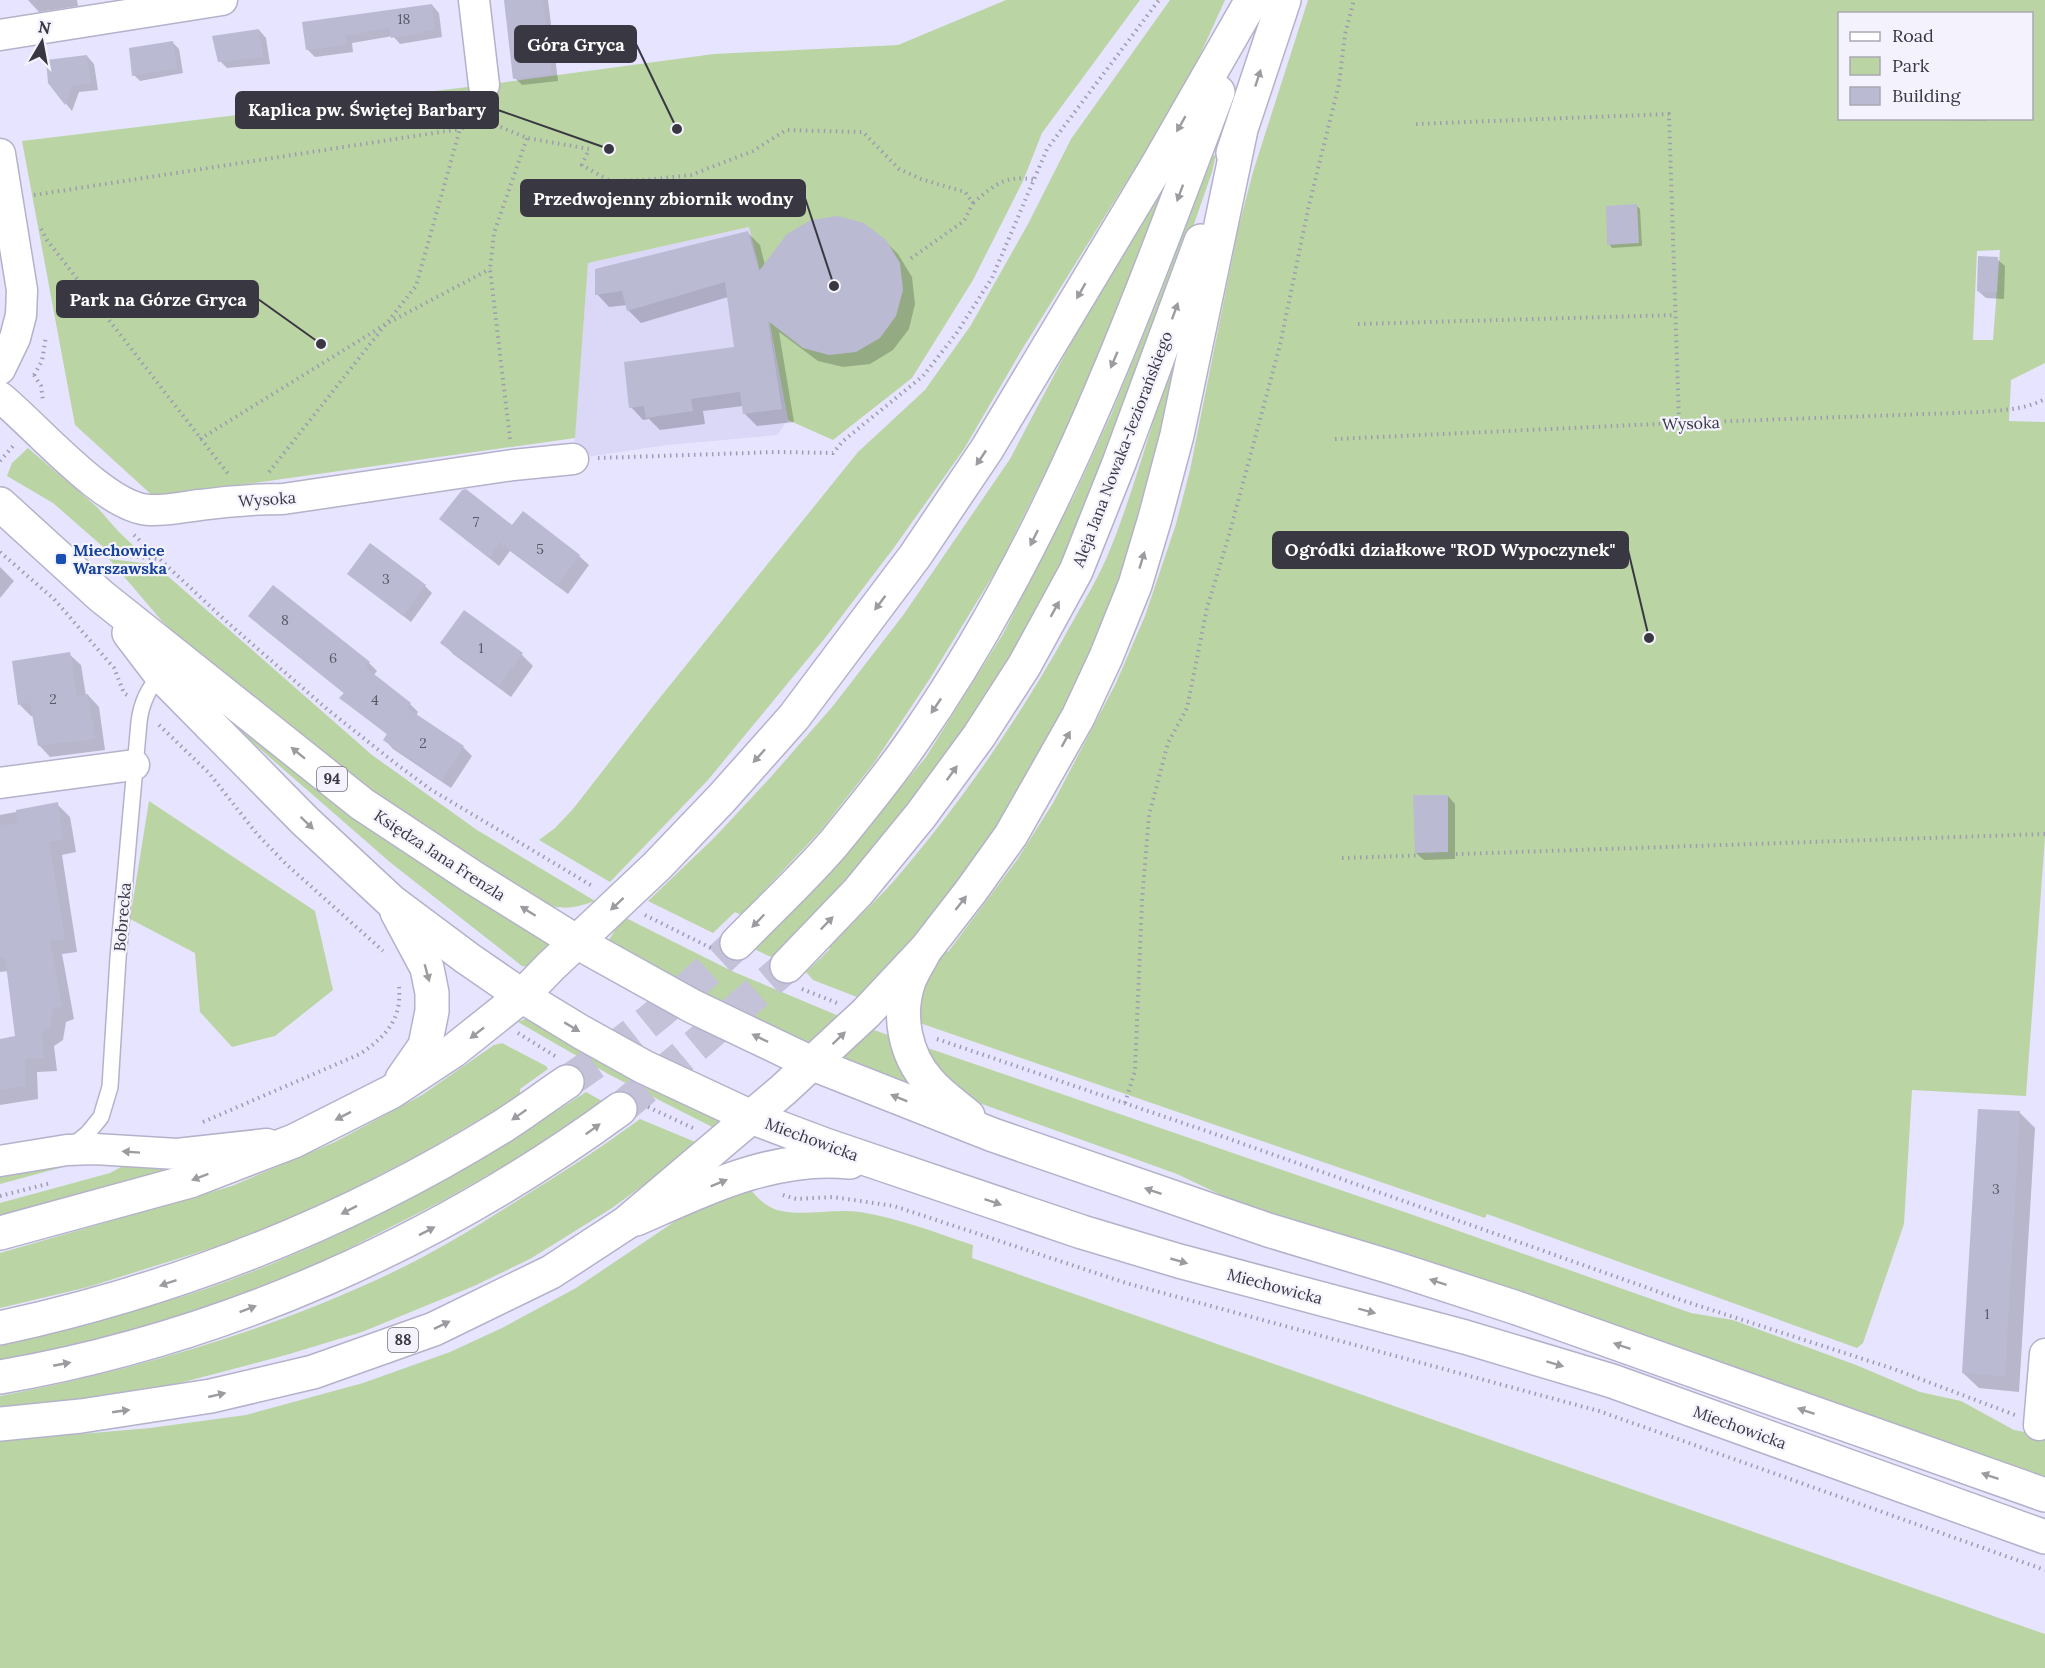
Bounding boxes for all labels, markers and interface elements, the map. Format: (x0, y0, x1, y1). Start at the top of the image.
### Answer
house number: 18 (398, 10, 411, 28)
north arrow (12, 12, 72, 72)
legend (1838, 12, 2033, 120)
text: N (37, 16, 52, 38)
text: Road (1892, 24, 1934, 47)
callout: Góra Gryca (515, 26, 636, 62)
text: Góra Gryca (527, 33, 625, 56)
text: Park (1892, 54, 1930, 77)
one-way arrow (1254, 69, 1263, 87)
text: Building (1892, 84, 1962, 107)
callout: Kaplica pw. Świętej Barbary (236, 92, 498, 128)
text: Kaplica pw. Świętej Barbary (248, 98, 486, 121)
one-way arrow (1176, 116, 1186, 133)
callout: Przedwojenny zbiornik wodny (521, 180, 805, 216)
one-way arrow (1175, 184, 1185, 202)
text: Przedwojenny zbiornik wodny (533, 187, 793, 210)
callout: Park na Górze Gryca (57, 281, 258, 317)
one-way arrow (1075, 283, 1086, 299)
text: Park na Górze Gryca (69, 288, 247, 311)
one-way arrow (1170, 302, 1180, 320)
street label: Aleja Jana Nowaka-Jeziorańskiego (1067, 328, 1176, 571)
one-way arrow (1109, 352, 1119, 370)
street label: Wysoka (1662, 412, 1720, 434)
one-way arrow (975, 450, 986, 467)
street label: Wysoka (238, 487, 296, 511)
house number: 7 (473, 513, 480, 531)
one-way arrow (1029, 530, 1039, 547)
callout: Ogródki działkowe "ROD Wypoczynek" (1273, 532, 1628, 568)
text: Ogródki działkowe "ROD Wypoczynek" (1285, 538, 1615, 561)
place label: Miechowice Warszawska (73, 540, 167, 578)
house number: 5 (536, 540, 544, 558)
one-way arrow (1138, 551, 1148, 569)
marker: Miechowice Warszawska (54, 552, 68, 566)
house number: 3 (382, 570, 390, 588)
one-way arrow (874, 595, 886, 611)
one-way arrow (1050, 600, 1060, 617)
house number: 8 (281, 611, 289, 629)
house number: 1 (478, 639, 484, 657)
house number: 6 (329, 649, 337, 667)
house number: 2 (49, 690, 57, 708)
house number: 4 (371, 691, 379, 709)
one-way arrow (930, 698, 942, 714)
one-way arrow (1061, 730, 1071, 747)
house number: 2 (419, 734, 427, 752)
one-way arrow (291, 747, 306, 759)
one-way arrow (753, 748, 766, 763)
one-way arrow (945, 766, 957, 781)
road number: 94 (317, 767, 347, 791)
street label: Księdza Jana Frenzla (371, 805, 509, 905)
one-way arrow (299, 816, 314, 830)
street label: Bobrecka (109, 882, 135, 952)
one-way arrow (955, 896, 967, 911)
one-way arrow (610, 897, 625, 911)
one-way arrow (520, 906, 536, 917)
one-way arrow (752, 913, 766, 927)
one-way arrow (820, 917, 834, 931)
one-way arrow (423, 964, 433, 983)
one-way arrow (564, 1021, 580, 1032)
one-way arrow (469, 1027, 484, 1039)
one-way arrow (832, 1032, 846, 1046)
one-way arrow (751, 1034, 768, 1043)
one-way arrow (890, 1093, 908, 1103)
one-way arrow (511, 1109, 527, 1121)
one-way arrow (334, 1112, 351, 1121)
street label: Miechowicka (763, 1113, 861, 1165)
one-way arrow (585, 1123, 600, 1135)
one-way arrow (122, 1147, 141, 1156)
one-way arrow (191, 1173, 209, 1182)
one-way arrow (710, 1178, 728, 1188)
house number: 3 (1992, 1180, 2000, 1198)
one-way arrow (1144, 1185, 1162, 1195)
one-way arrow (984, 1197, 1002, 1207)
one-way arrow (340, 1205, 357, 1215)
one-way arrow (418, 1226, 435, 1235)
one-way arrow (1170, 1257, 1188, 1266)
street label: Miechowicka (1225, 1264, 1325, 1308)
one-way arrow (1429, 1277, 1447, 1287)
one-way arrow (159, 1279, 177, 1289)
one-way arrow (239, 1303, 257, 1313)
house number: 1 (1984, 1305, 1990, 1323)
one-way arrow (1358, 1307, 1376, 1316)
one-way arrow (434, 1320, 451, 1329)
road number: 88 (388, 1328, 418, 1352)
one-way arrow (1613, 1340, 1631, 1350)
one-way arrow (52, 1359, 71, 1368)
one-way arrow (1546, 1360, 1564, 1369)
one-way arrow (207, 1390, 226, 1399)
street label: Miechowicka (1691, 1401, 1789, 1453)
one-way arrow (1797, 1405, 1815, 1415)
one-way arrow (111, 1406, 130, 1415)
one-way arrow (1981, 1470, 1999, 1480)

